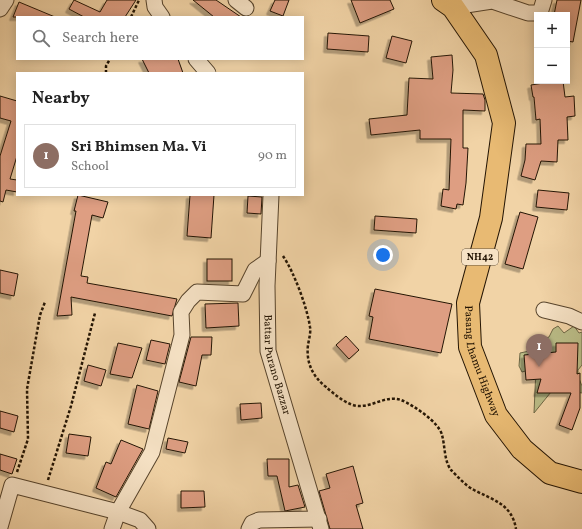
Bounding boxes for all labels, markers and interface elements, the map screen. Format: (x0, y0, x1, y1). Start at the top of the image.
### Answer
map controls (534, 12, 570, 84)
button: + (534, 12, 570, 48)
search box (16, 16, 304, 60)
icon: search (30, 27, 52, 49)
text: Search here (62, 28, 139, 49)
button: − (534, 48, 570, 84)
text: Nearby (32, 87, 90, 110)
text: Sri Bhimsen Ma. Vi (71, 137, 206, 158)
text: 1 (43, 147, 49, 165)
text: 90 m (258, 147, 287, 165)
text: School (71, 158, 109, 176)
your location (373, 245, 393, 265)
road number: NH42 (462, 249, 498, 265)
street label: Pasang Lhamu Highway (461, 305, 504, 419)
street label: Battar Purano Bazzar (260, 314, 294, 417)
pin: 1 (526, 334, 552, 367)

